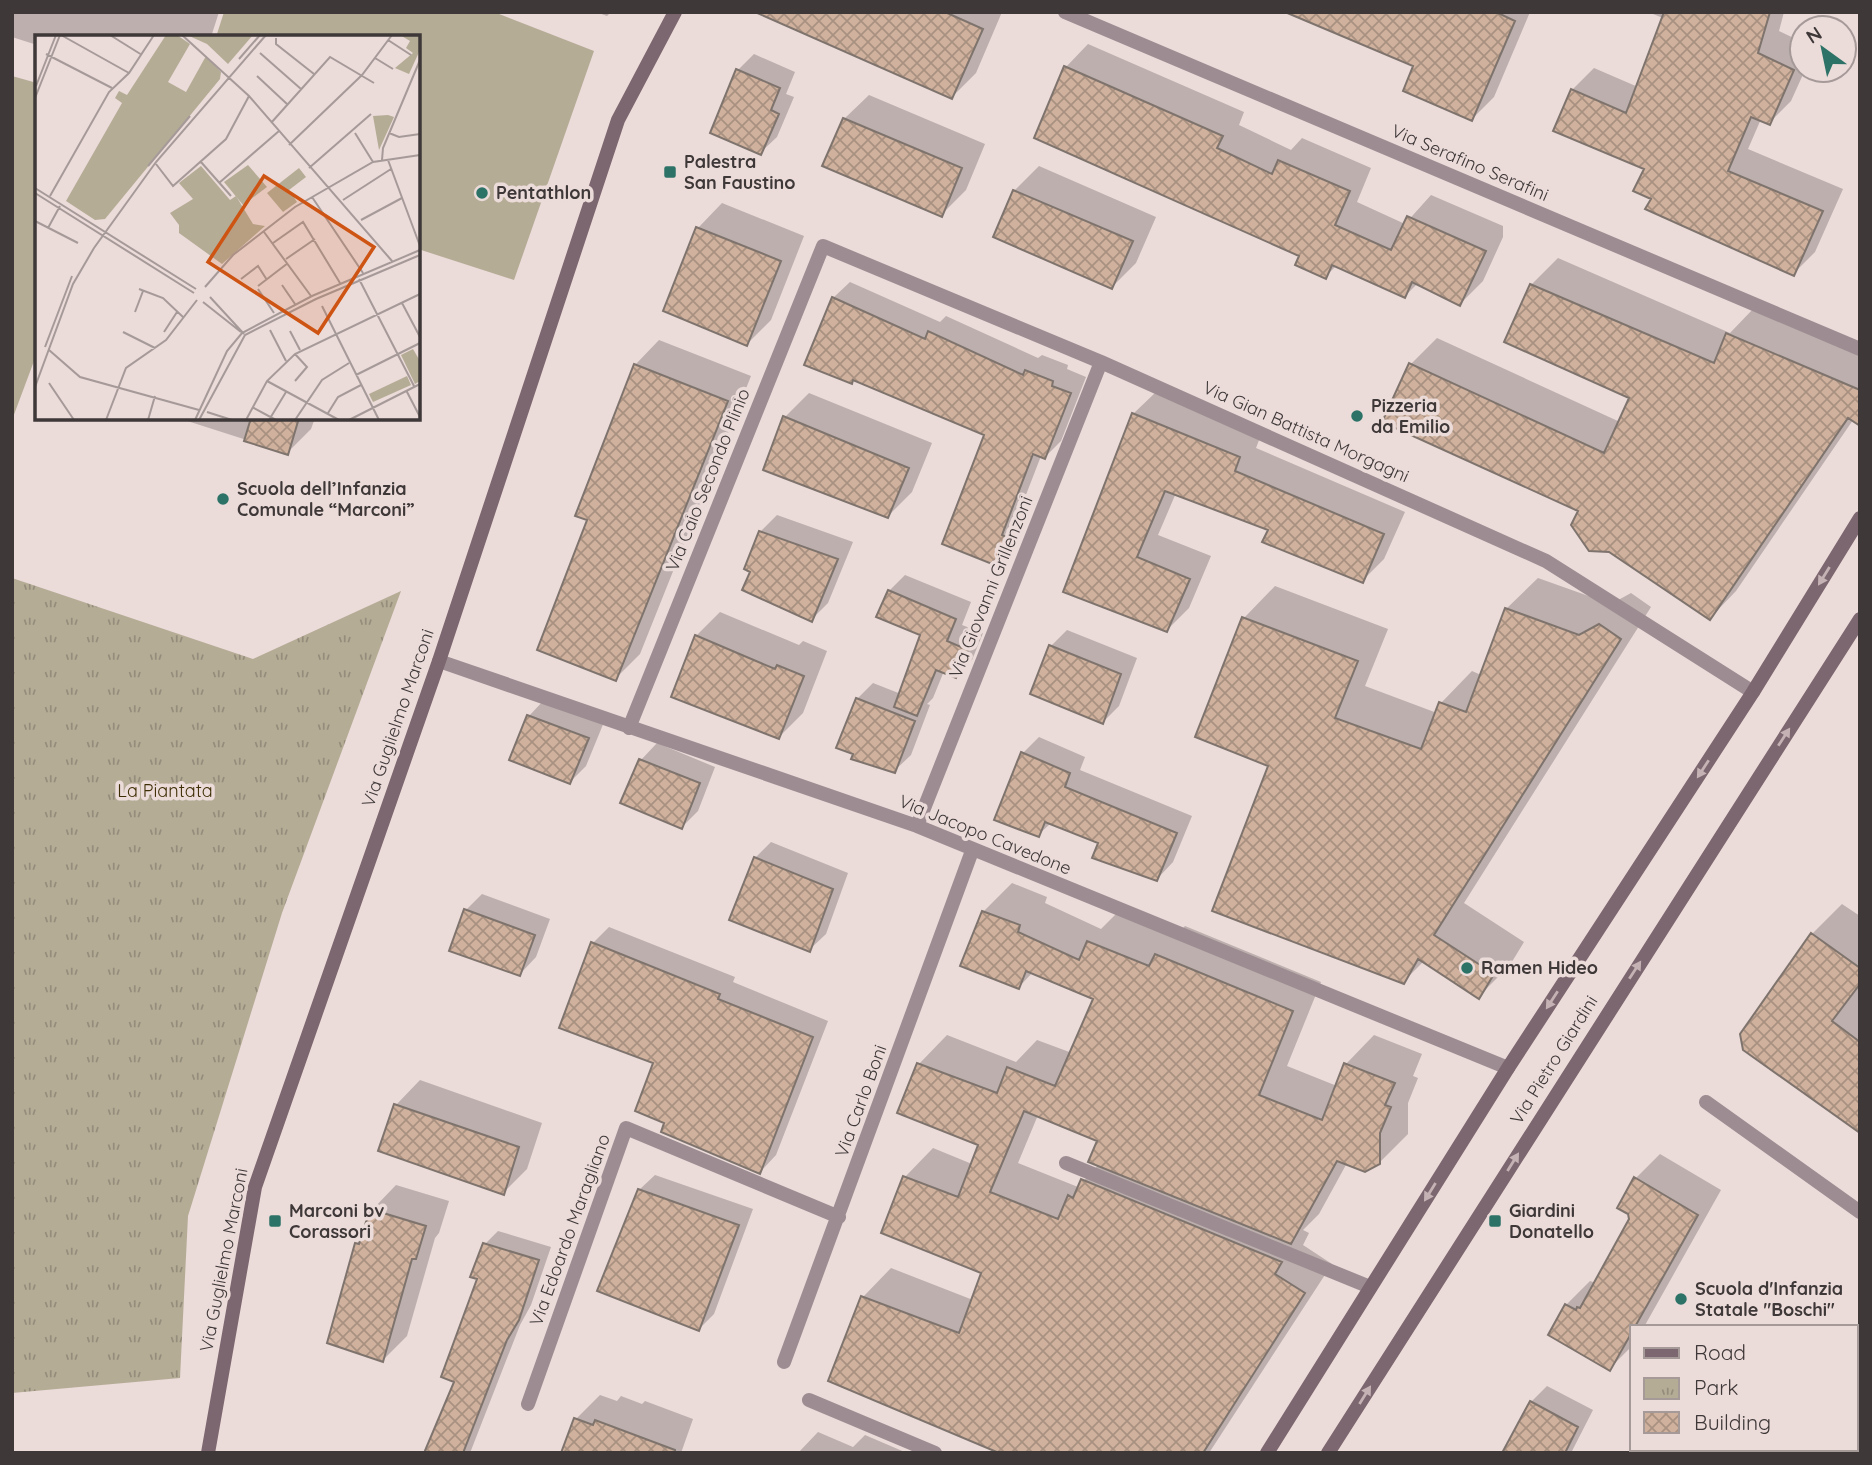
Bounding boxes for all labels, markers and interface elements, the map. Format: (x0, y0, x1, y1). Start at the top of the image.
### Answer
north arrow (1788, 14, 1858, 84)
text: N (1801, 21, 1826, 49)
inset map (35, 35, 420, 420)
street label: Via Serafino Serafini (1388, 119, 1552, 206)
place label: Palestra San Faustino (684, 150, 796, 194)
marker: Palestra San Faustino (662, 164, 678, 180)
place label: Pentathlon (496, 181, 591, 204)
marker: Pentathlon (474, 185, 490, 201)
street label: Via Gian Battista Morgagni (1200, 376, 1413, 487)
street label: Via Caio Secondo Plinio (660, 385, 755, 575)
place label: Pizzeria da Emilio (1371, 394, 1450, 438)
marker: Pizzeria da Emilio (1349, 408, 1365, 424)
place label: Scuola dell’Infanzia Comunale “Marconi” (237, 477, 414, 521)
marker: Scuola dell’Infanzia Comunale “Marconi” (215, 491, 231, 507)
street label: Via Giovanni Grillenzoni (943, 492, 1038, 681)
one-way arrow (1818, 567, 1830, 586)
street label: Via Guglielmo Marconi (356, 626, 439, 810)
one-way arrow (1777, 728, 1791, 746)
one-way arrow (1697, 759, 1710, 778)
park label: La Piantata (117, 779, 213, 802)
street label: Via Jacopo Cavedone (896, 789, 1075, 880)
place label: Ramen Hideo (1481, 956, 1598, 979)
marker: Ramen Hideo (1459, 960, 1475, 976)
one-way arrow (1628, 960, 1641, 979)
street label: Via Pietro Giardini (1505, 991, 1602, 1128)
one-way arrow (1546, 991, 1559, 1010)
street label: Via Carlo Boni (830, 1042, 891, 1160)
street label: Via Edoardo Maragliano (524, 1131, 615, 1329)
one-way arrow (1506, 1152, 1519, 1171)
street label: Via Guglielmo Marconi (194, 1166, 253, 1354)
one-way arrow (1423, 1183, 1436, 1202)
place label: Marconi bv Corassori (289, 1199, 384, 1243)
place label: Giardini Donatello (1509, 1199, 1594, 1243)
marker: Marconi bv Corassori (267, 1213, 283, 1229)
marker: Giardini Donatello (1487, 1213, 1503, 1229)
place label: Scuola d'Infanzia Statale "Boschi" (1695, 1277, 1843, 1321)
marker: Scuola d'Infanzia Statale "Boschi" (1673, 1291, 1689, 1307)
legend (1630, 1325, 1858, 1451)
text: Road (1694, 1339, 1746, 1365)
text: Park (1694, 1374, 1738, 1400)
one-way arrow (1358, 1385, 1371, 1405)
text: Building (1694, 1409, 1771, 1435)

